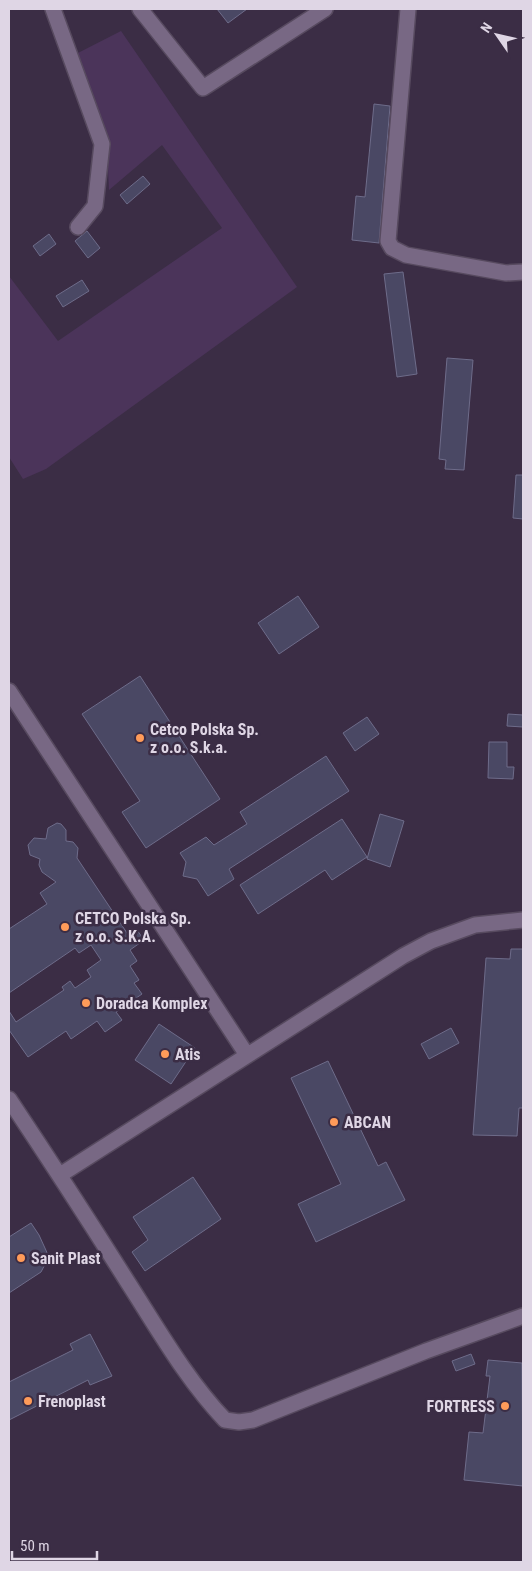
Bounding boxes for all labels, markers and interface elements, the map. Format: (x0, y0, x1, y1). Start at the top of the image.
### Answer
north arrow (472, 10, 522, 60)
text: N (477, 20, 495, 36)
place label: Cetco Polska Sp. z o.o. S.k.a. (150, 720, 259, 757)
marker: Cetco Polska Sp. z o.o. S.k.a. (134, 732, 146, 744)
place label: CETCO Polska Sp. z o.o. S.K.A. (75, 909, 191, 946)
marker: CETCO Polska Sp. z o.o. S.K.A. (59, 921, 71, 933)
place label: Doradca Komplex (96, 994, 208, 1013)
marker: Doradca Komplex (80, 997, 92, 1009)
place label: Atis (175, 1045, 201, 1064)
marker: Atis (159, 1048, 171, 1060)
place label: ABCAN (344, 1113, 391, 1132)
marker: ABCAN (328, 1116, 340, 1128)
place label: Sanit Plast (31, 1249, 101, 1268)
marker: Sanit Plast (15, 1252, 27, 1264)
place label: Frenoplast (38, 1392, 106, 1411)
marker: Frenoplast (22, 1395, 34, 1407)
place label: FORTRESS (427, 1397, 495, 1416)
marker: FORTRESS (499, 1400, 511, 1412)
scale bar (12, 1528, 98, 1560)
text: 50 m (20, 1537, 50, 1555)

